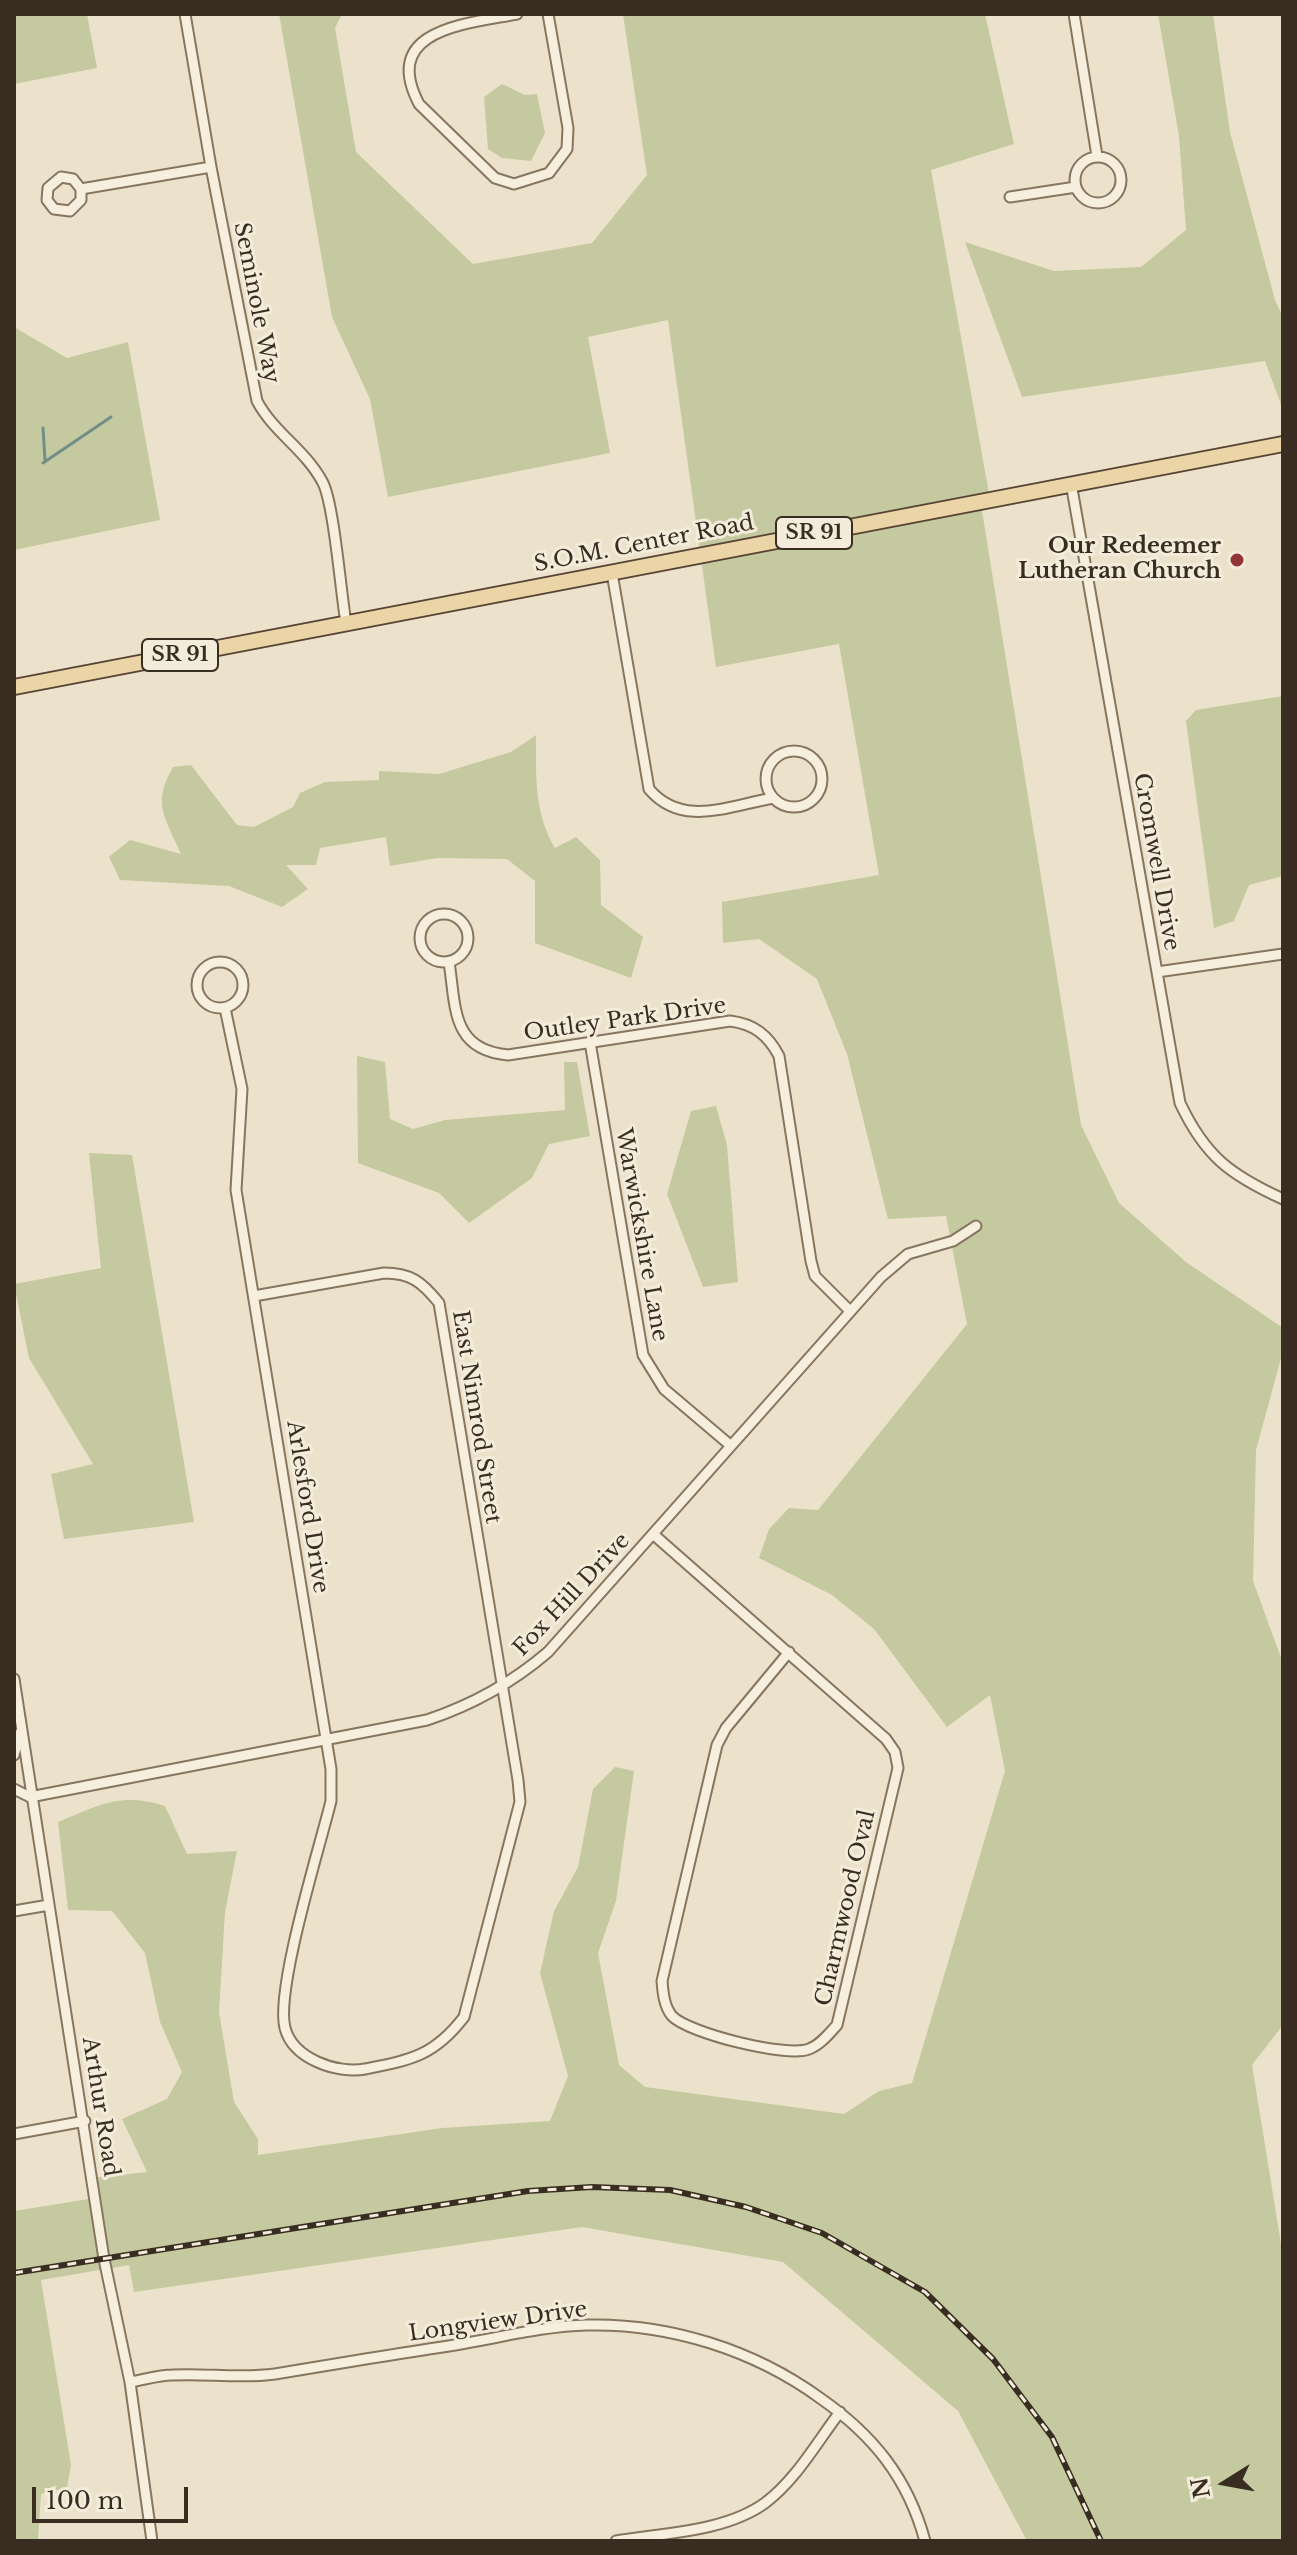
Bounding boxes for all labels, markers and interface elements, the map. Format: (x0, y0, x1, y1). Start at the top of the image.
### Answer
street label: Seminole Way (227, 220, 285, 386)
street label: S.O.M. Center Road (532, 510, 756, 578)
road number: SR 91 (776, 517, 852, 549)
place label: Our Redeemer Lutheran Church (1018, 534, 1221, 586)
marker: Our Redeemer Lutheran Church (1228, 551, 1246, 569)
road number: SR 91 (142, 639, 218, 671)
street label: Cromwell Drive (1127, 771, 1185, 953)
street label: Outley Park Drive (522, 993, 728, 1047)
street label: Warwickshire Lane (609, 1126, 673, 1344)
street label: East Nimrod Street (446, 1309, 506, 1525)
street label: Arlesford Drive (280, 1419, 334, 1595)
street label: Fox Hill Drive (508, 1528, 636, 1662)
street label: Charmwood Oval (811, 1807, 881, 2009)
street label: Arthur Road (76, 2035, 124, 2179)
street label: Longview Drive (407, 2296, 589, 2348)
north arrow (1185, 2443, 1265, 2523)
scale bar (36, 2471, 192, 2521)
text: N (1186, 2475, 1216, 2500)
text: 100 m (46, 2486, 124, 2515)

